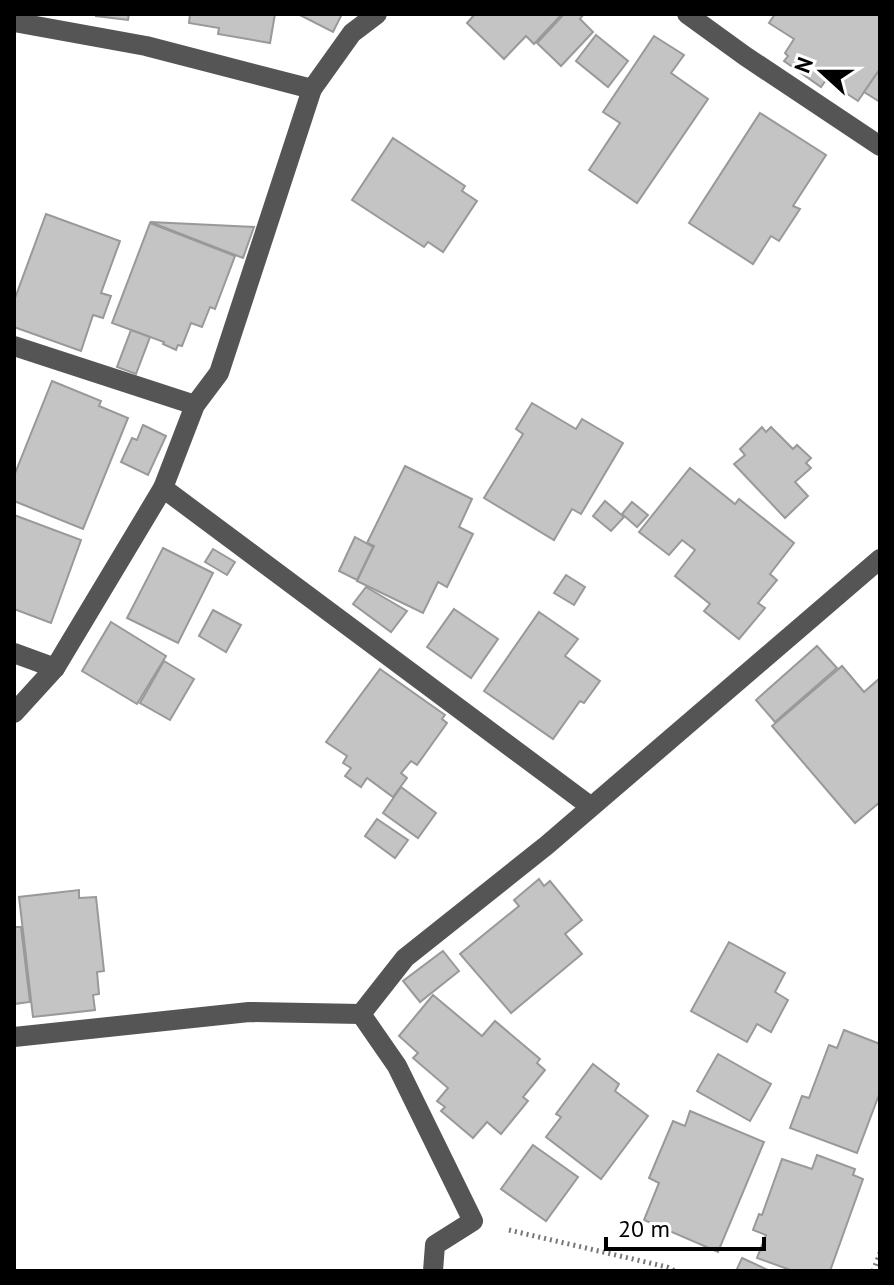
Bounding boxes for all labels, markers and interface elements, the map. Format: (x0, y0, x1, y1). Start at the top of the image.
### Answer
north arrow (782, 32, 862, 112)
text: N (788, 53, 819, 77)
scale bar (606, 1201, 764, 1251)
text: 20 m (618, 1213, 670, 1244)

